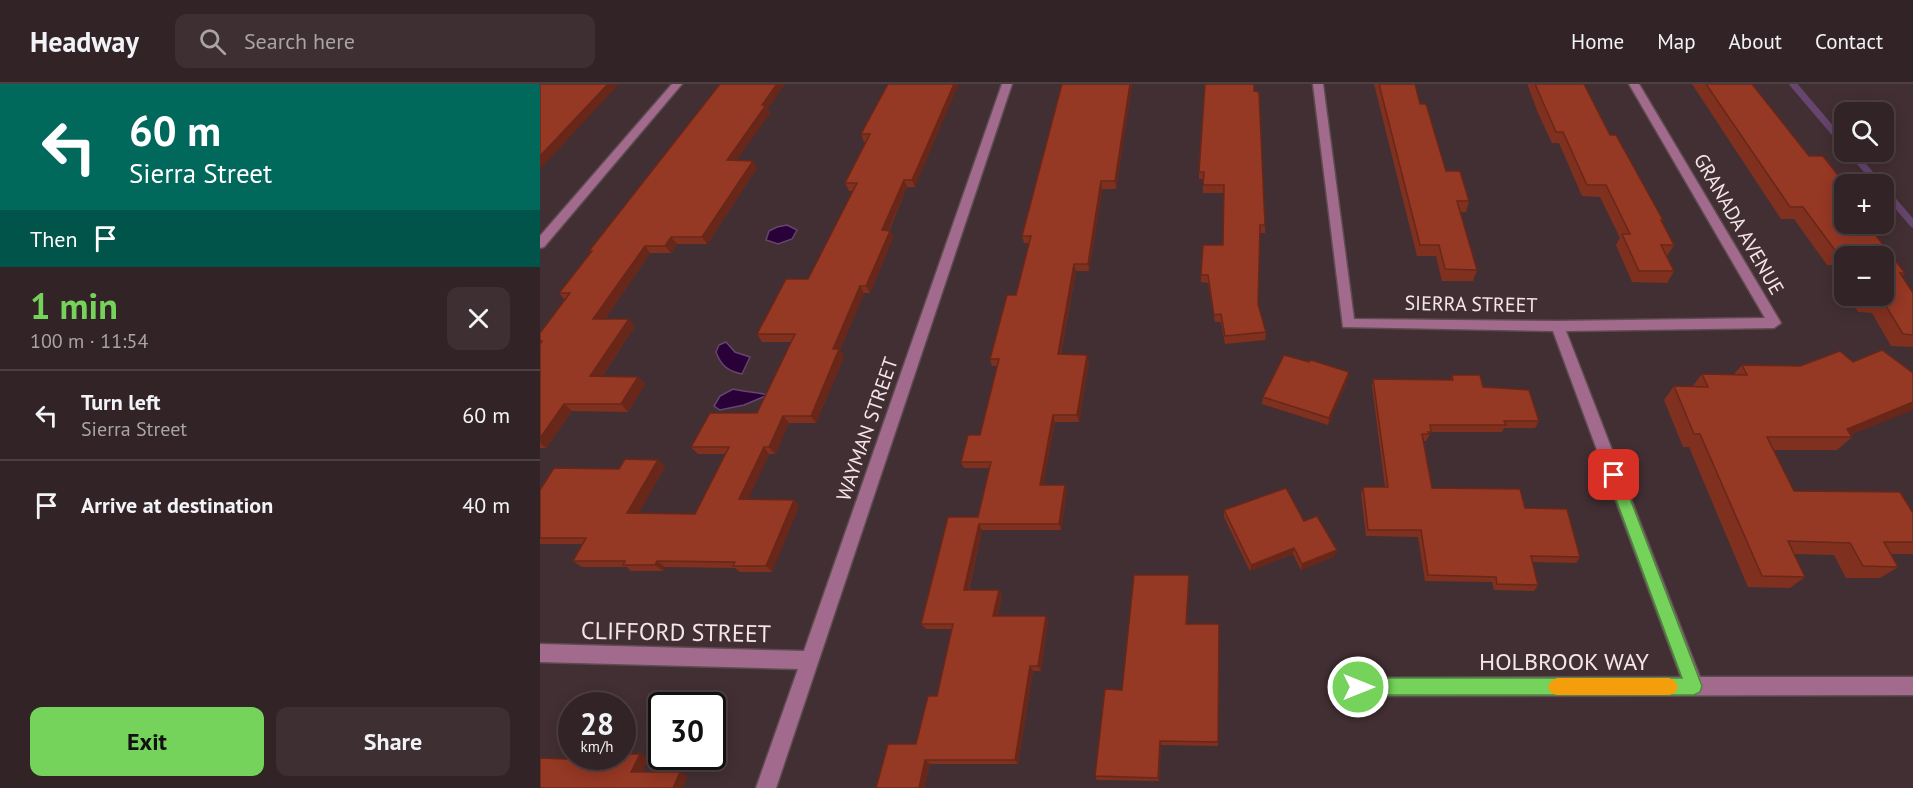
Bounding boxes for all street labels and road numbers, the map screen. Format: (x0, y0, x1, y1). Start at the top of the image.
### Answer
street label: GRANADA AVENUE (1688, 149, 1790, 299)
street label: SIERRA STREET (1404, 290, 1538, 318)
street label: WAYMAN STREET (830, 354, 904, 504)
street label: CLIFFORD STREET (581, 615, 771, 649)
street label: HOLBROOK WAY (1479, 646, 1650, 677)

